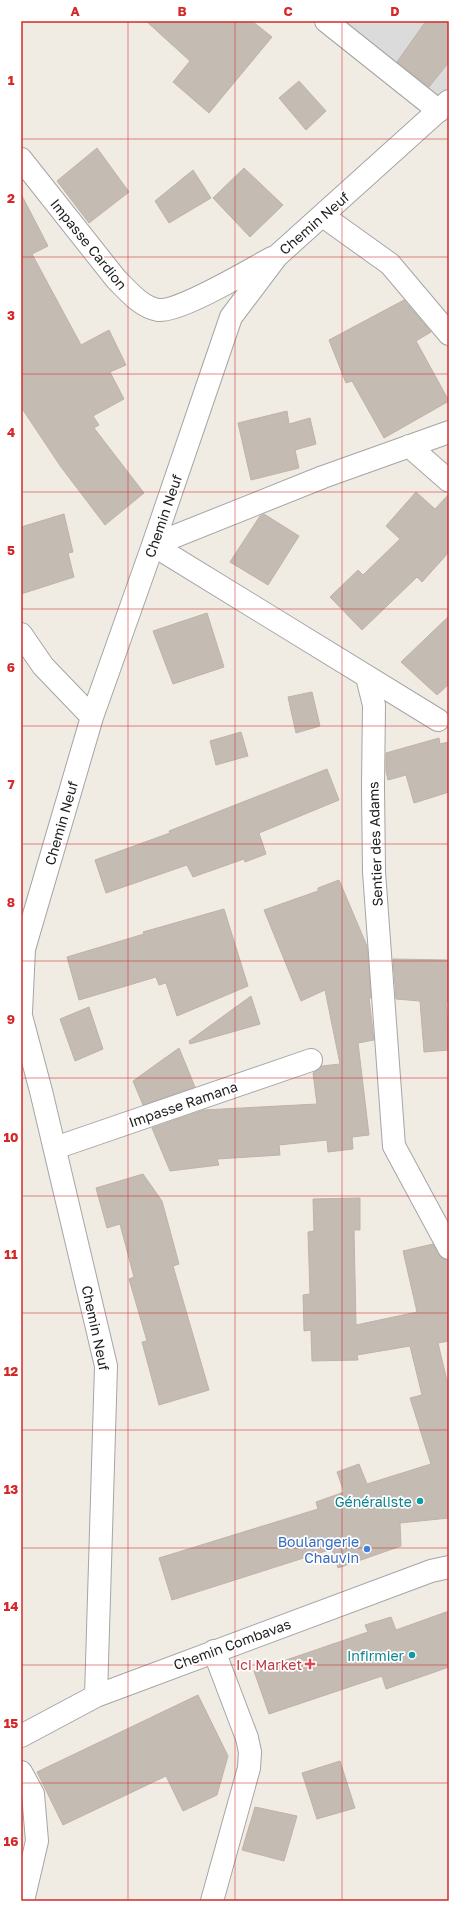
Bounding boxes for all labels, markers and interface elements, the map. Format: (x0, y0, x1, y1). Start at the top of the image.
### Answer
text: A (70, 3, 80, 19)
text: B (177, 3, 187, 19)
text: C (283, 3, 293, 19)
text: D (390, 3, 400, 19)
text: 1 (8, 72, 15, 88)
street label: Chemin Neuf (276, 188, 352, 258)
text: 2 (7, 190, 15, 206)
street label: Impasse Cardion (47, 195, 131, 293)
text: 3 (7, 307, 15, 323)
text: 4 (7, 424, 15, 440)
street label: Chemin Neuf (141, 472, 185, 560)
text: 5 (7, 542, 15, 558)
text: 6 (7, 659, 15, 675)
text: 7 (7, 776, 15, 792)
street label: Chemin Neuf (41, 779, 81, 867)
street label: Sentier des Adams (364, 781, 386, 907)
text: 8 (7, 894, 15, 910)
text: 9 (7, 1011, 15, 1027)
street label: Impasse Ramana (126, 1077, 240, 1131)
text: 10 (3, 1129, 19, 1145)
text: 11 (4, 1246, 18, 1262)
street label: Chemin Neuf (79, 1284, 113, 1372)
text: 12 (4, 1363, 18, 1379)
text: 13 (4, 1481, 18, 1497)
place label: Généraliste (335, 1493, 412, 1510)
marker: Généraliste (415, 1496, 425, 1506)
place label: Boulangerie Chauvin (278, 1533, 359, 1566)
marker: Boulangerie Chauvin (362, 1544, 372, 1554)
text: 14 (4, 1598, 18, 1614)
street label: Chemin Combavas (171, 1615, 293, 1673)
place label: Infirmier (347, 1647, 405, 1664)
marker: Infirmier (407, 1650, 417, 1660)
place label: Ici Market (236, 1656, 302, 1673)
marker: Ici Market (305, 1659, 315, 1669)
text: 15 (4, 1715, 18, 1731)
text: 16 (4, 1833, 18, 1849)

